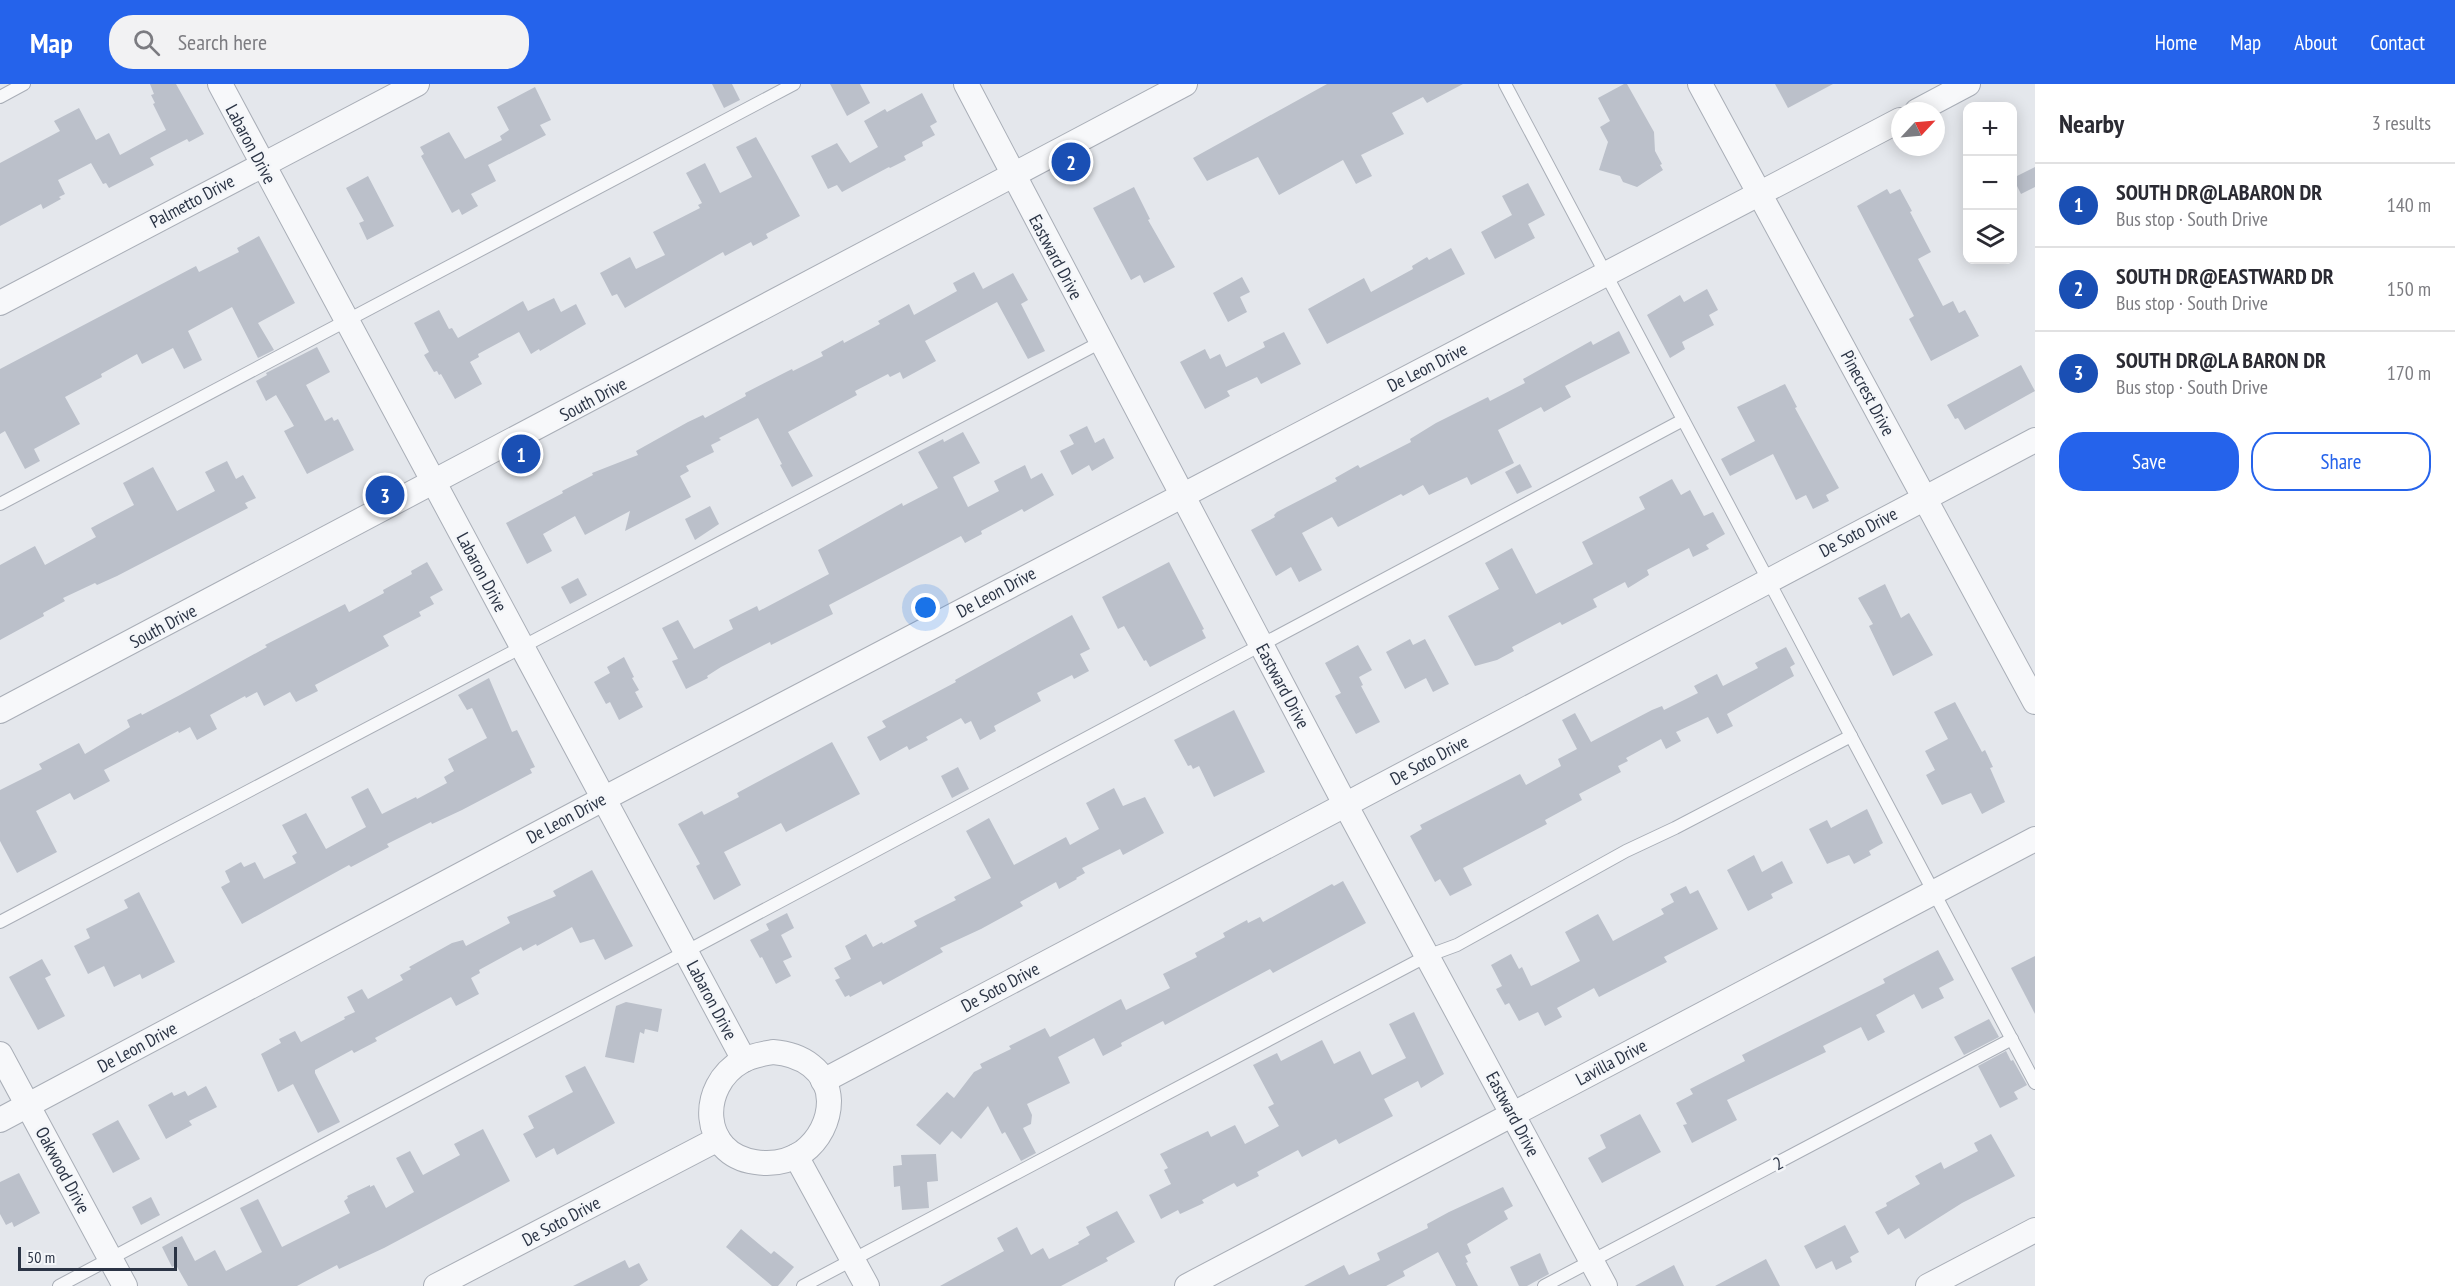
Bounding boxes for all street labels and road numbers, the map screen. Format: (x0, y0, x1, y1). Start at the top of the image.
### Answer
street label: Labaron Drive (221, 100, 281, 188)
street label: Palmetto Drive (146, 169, 238, 233)
street label: Eastward Drive (1024, 211, 1088, 303)
street label: De Leon Drive (1383, 337, 1471, 397)
street label: Pinecrest Drive (1836, 346, 1900, 440)
street label: South Drive (556, 372, 630, 426)
street label: De Soto Drive (1815, 502, 1901, 562)
street label: Labaron Drive (452, 528, 512, 616)
street label: De Leon Drive (952, 561, 1040, 623)
street label: South Drive (126, 599, 200, 653)
street label: Eastward Drive (1251, 640, 1315, 732)
street label: De Soto Drive (1386, 730, 1472, 790)
street label: De Leon Drive (522, 787, 610, 849)
street label: Labaron Drive (682, 956, 742, 1044)
street label: De Soto Drive (957, 957, 1043, 1017)
street label: De Leon Drive (93, 1016, 181, 1078)
street label: Lavilla Drive (1571, 1034, 1651, 1090)
street label: Eastward Drive (1481, 1068, 1545, 1160)
street label: Oakwood Drive (31, 1123, 95, 1217)
street label: 2 (1769, 1151, 1787, 1175)
street label: De Soto Drive (518, 1191, 604, 1251)

